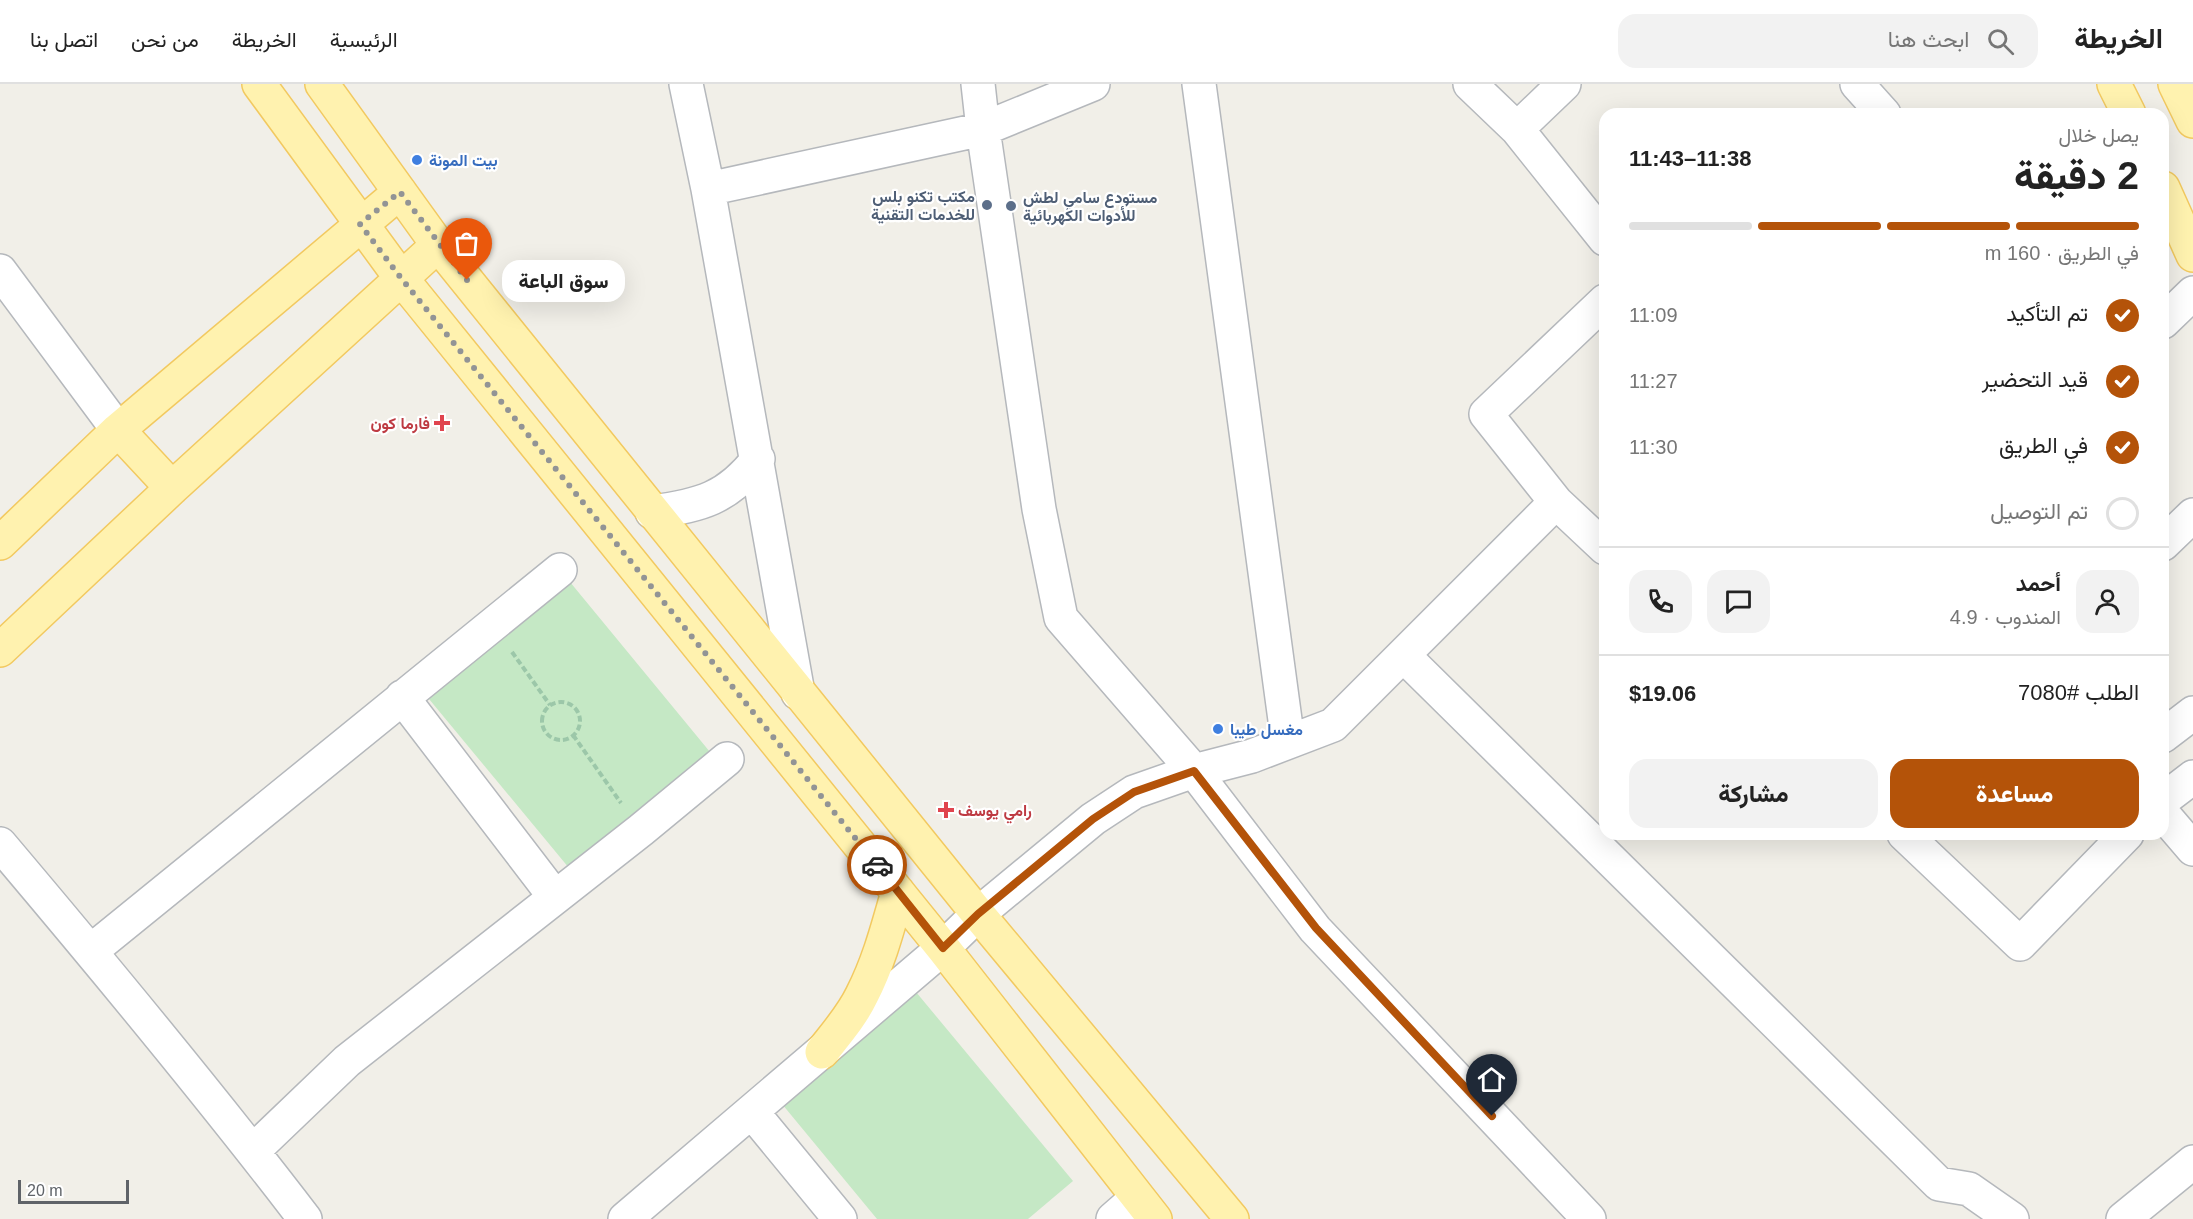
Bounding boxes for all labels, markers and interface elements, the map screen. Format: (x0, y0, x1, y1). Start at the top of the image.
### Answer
search box (1618, 14, 2038, 68)
text: الخريطة (2074, 23, 2163, 54)
icon: search (1984, 25, 2017, 58)
text: ابحث هنا (1888, 27, 1969, 52)
text: اتصل بنا (30, 28, 98, 51)
text: من نحن (131, 28, 199, 51)
text: الخريطة (232, 28, 297, 51)
text: الرئيسية (330, 28, 398, 51)
text: يصل خلال (2058, 124, 2139, 146)
text: 11:38–11:43 (1629, 146, 1751, 171)
place label: بيت المونة (429, 152, 498, 171)
marker: بيت المونة (410, 153, 424, 167)
text: 2 دقيقة (2014, 154, 2139, 197)
place label: مكتب تكنو بلس للخدمات التقنية (871, 188, 975, 224)
place label: مستودع سامي لطش للأدوات الكهربائية (1023, 189, 1158, 226)
marker: مكتب تكنو بلس للخدمات التقنية (980, 198, 994, 212)
marker: مستودع سامي لطش للأدوات الكهربائية (1004, 199, 1018, 213)
pin (441, 218, 492, 280)
icon: bag (450, 227, 483, 260)
text: في الطريق · 160 m (1985, 242, 2139, 264)
callout: سوق الباعة (503, 259, 626, 301)
text: سوق الباعة (518, 270, 609, 292)
icon: check (2106, 299, 2139, 332)
text: تم التأكيد (2006, 301, 2088, 326)
text: 11:09 (1629, 304, 1678, 326)
icon: check (2106, 365, 2139, 398)
text: قيد التحضير (1982, 367, 2088, 392)
text: 11:27 (1629, 370, 1678, 392)
place label: فارما كون (370, 415, 430, 434)
marker: فارما كون (435, 416, 449, 430)
icon: check (2106, 431, 2139, 464)
text: في الطريق (1999, 433, 2088, 458)
text: 11:30 (1629, 436, 1678, 458)
text: تم التوصيل (1990, 499, 2088, 524)
button: phone (1629, 570, 1692, 633)
button: chat (1707, 570, 1770, 633)
button: person (2076, 570, 2139, 633)
text: أحمد (2016, 571, 2061, 596)
text: المندوب · 4.9 (1950, 606, 2061, 628)
text: الطلب #7080 (2018, 680, 2139, 705)
text: $19.06 (1629, 681, 1696, 706)
place label: مغسل طيبا (1230, 721, 1303, 739)
marker: مغسل طيبا (1211, 722, 1225, 736)
button: مشاركة (1629, 759, 1878, 828)
button: مساعدة (1890, 759, 2139, 828)
place label: رامي يوسف (958, 802, 1032, 824)
marker: رامي يوسف (939, 803, 953, 817)
courier (847, 835, 907, 895)
icon: car (861, 849, 894, 882)
pin (1466, 1054, 1517, 1116)
icon: home (1475, 1063, 1508, 1096)
scale bar (18, 1177, 129, 1204)
text: 20 m (27, 1182, 63, 1199)

